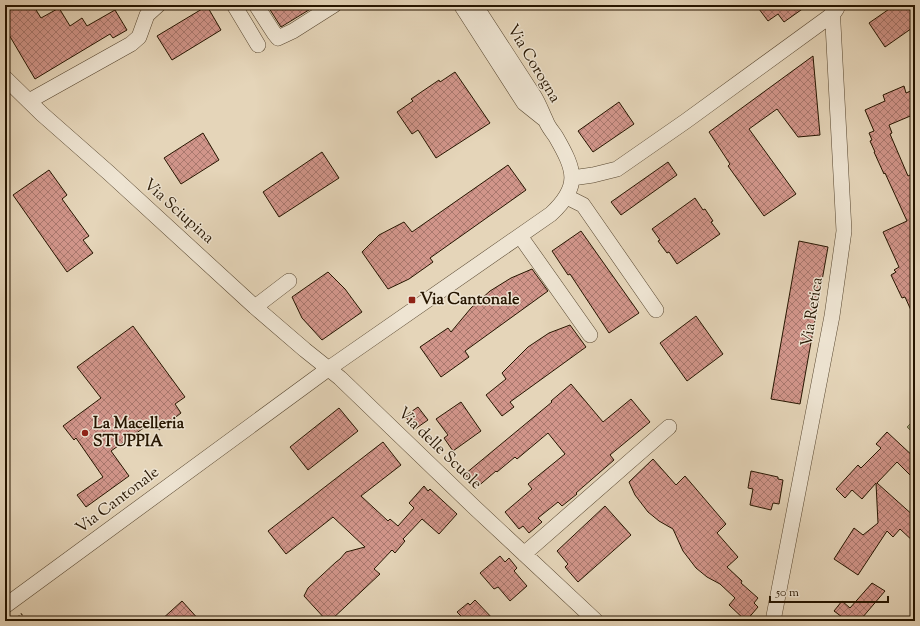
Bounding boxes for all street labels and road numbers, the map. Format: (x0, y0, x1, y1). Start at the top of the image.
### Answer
street label: Via Corogna (501, 20, 566, 108)
street label: Via Sciupina (138, 174, 219, 250)
street label: Via Retica (796, 275, 830, 348)
street label: Via delle Scuole (392, 403, 486, 495)
street label: Via Cantonale (71, 462, 165, 540)

